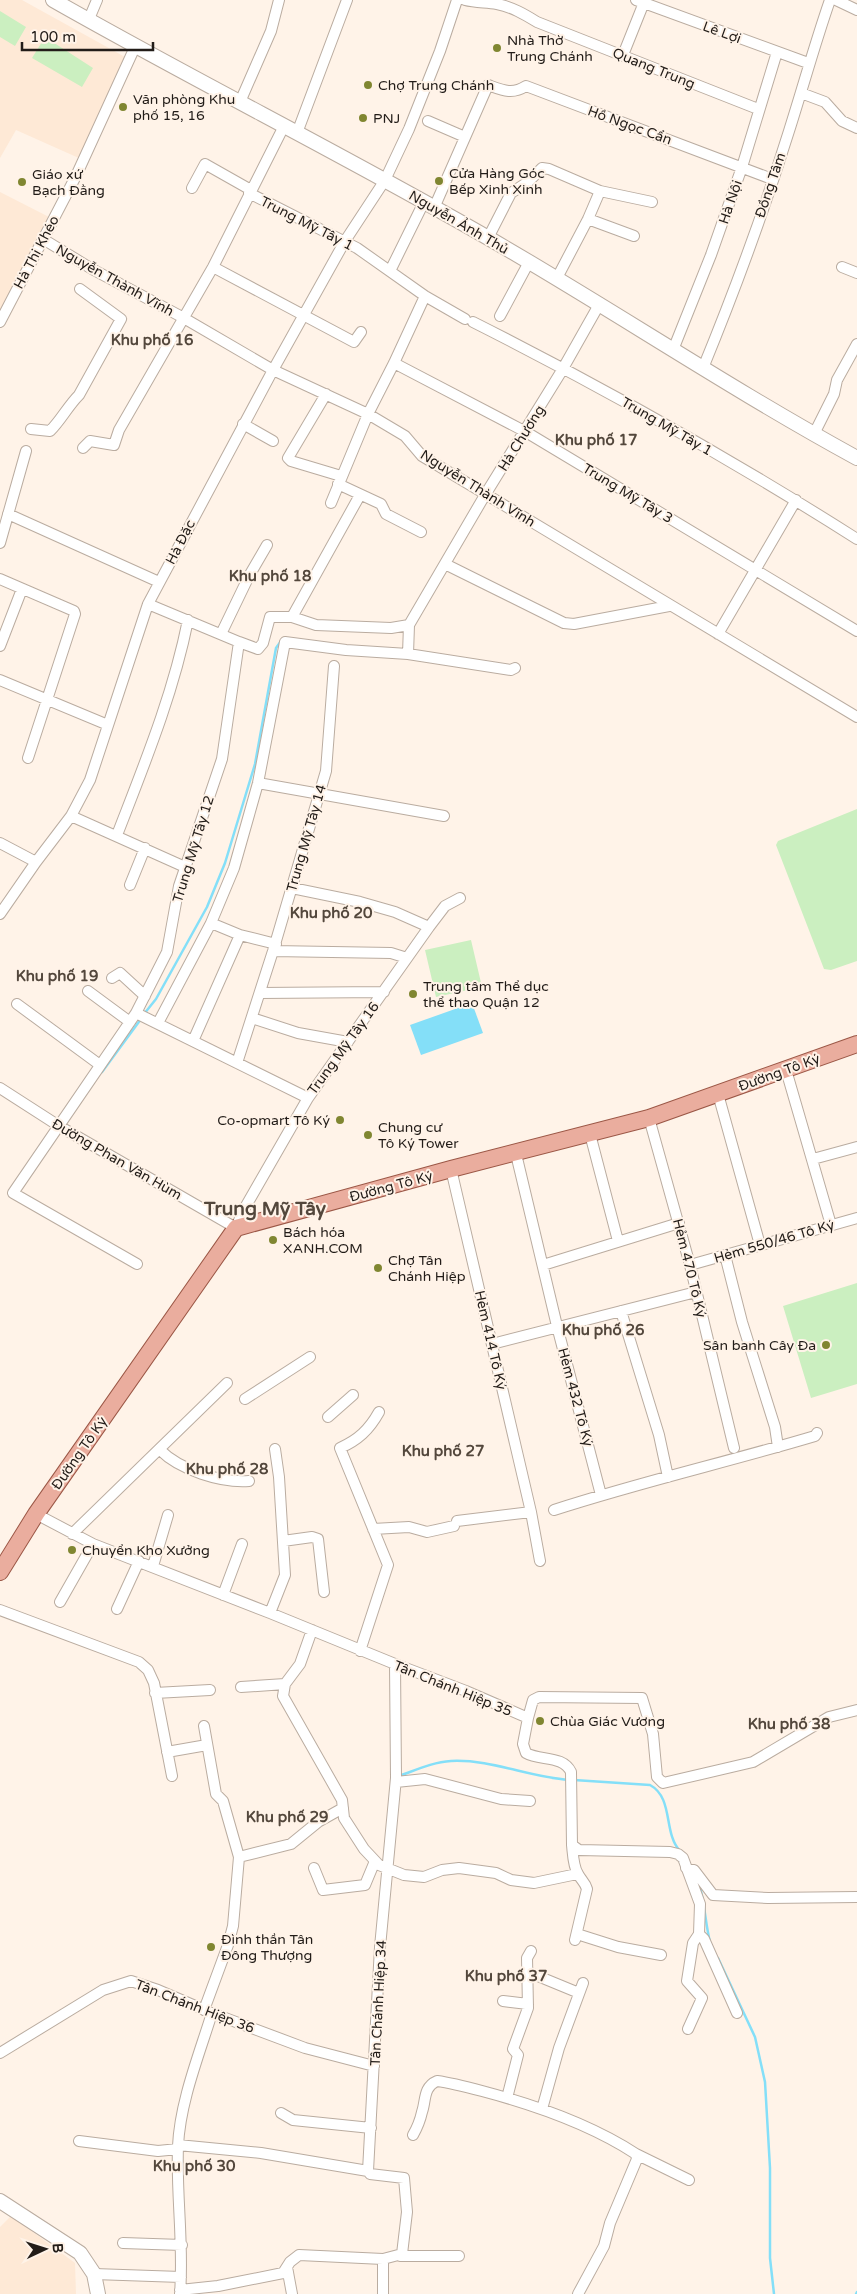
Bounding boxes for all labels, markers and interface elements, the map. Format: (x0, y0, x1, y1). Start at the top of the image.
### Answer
street label: Lê Lợi (700, 18, 743, 47)
scale bar (22, 20, 154, 52)
text: 100 m (30, 28, 76, 46)
place label: Nhà Thờ Trung Chánh (507, 32, 593, 65)
marker: Nhà Thờ Trung Chánh (491, 42, 503, 54)
street label: Quang Trung (610, 44, 698, 93)
place label: Chợ Trung Chánh (378, 77, 494, 94)
marker: Chợ Trung Chánh (362, 79, 374, 91)
place label: Văn phòng Khu phố 15, 16 (133, 91, 235, 124)
marker: Văn phòng Khu phố 15, 16 (117, 101, 129, 113)
street label: Hồ Ngọc Cẩn (586, 102, 674, 149)
place label: PNJ (373, 110, 400, 127)
marker: PNJ (357, 112, 369, 124)
street label: Đồng Tâm (751, 150, 790, 220)
place label: Cửa Hàng Góc Bếp Xinh Xinh (449, 165, 545, 198)
place label: Giáo xứ Bạch Đằng (32, 166, 105, 199)
marker: Cửa Hàng Góc Bếp Xinh Xinh (433, 175, 445, 187)
marker: Giáo xứ Bạch Đằng (16, 176, 28, 188)
street label: Hà Nội (715, 178, 746, 226)
street label: Nguyễn Ảnh Thủ (406, 187, 512, 258)
street label: Trung Mỹ Tây 1 (257, 193, 356, 254)
street label: Hà Thị Khéo (10, 213, 63, 292)
street label: Nguyễn Thành Vĩnh (53, 241, 177, 320)
district label: Khu phố 16 (111, 331, 193, 350)
street label: Trung Mỹ Tây 1 (618, 394, 715, 459)
street label: Hà Chương (494, 402, 548, 474)
district label: Khu phố 17 (555, 431, 637, 450)
street label: Nguyễn Thành Vĩnh (417, 446, 538, 531)
street label: Trung Mỹ Tây 3 (580, 460, 676, 527)
street label: Hà Đặc (162, 517, 199, 567)
district label: Khu phố 18 (229, 567, 312, 586)
street label: Trung Mỹ Tây 14 (283, 782, 330, 894)
street label: Trung Mỹ Tây 12 (169, 794, 218, 905)
district label: Khu phố 20 (290, 904, 373, 923)
district label: Khu phố 19 (16, 967, 98, 986)
place label: Trung tâm Thể dục thể thao Quận 12 (423, 978, 549, 1011)
marker: Trung tâm Thể dục thể thao Quận 12 (407, 988, 419, 1000)
street label: Trung Mỹ Tây 16 (304, 998, 383, 1098)
street label: Đường Tô Ký (736, 1050, 823, 1095)
place label: Co-opmart Tô Ký (217, 1112, 330, 1129)
marker: Co-opmart Tô Ký (334, 1114, 346, 1126)
street label: Đường Phan Văn Hùm (49, 1115, 185, 1204)
place label: Chung cư Tô Ký Tower (378, 1119, 459, 1152)
marker: Chung cư Tô Ký Tower (362, 1129, 374, 1141)
street label: Đường Tô Ký (348, 1167, 435, 1206)
district label: Trung Mỹ Tây (203, 1198, 327, 1221)
street label: Hẻm 550/46 Tô Ký (712, 1216, 837, 1267)
street label: Hẻm 470 Tô Ký (669, 1217, 710, 1320)
place label: Bách hóa XANH.COM (283, 1224, 363, 1257)
marker: Bách hóa XANH.COM (267, 1234, 279, 1246)
place label: Chợ Tân Chánh Hiệp (388, 1252, 466, 1285)
marker: Chợ Tân Chánh Hiệp (372, 1262, 384, 1274)
street label: Hẻm 414 Tô Ký (471, 1289, 510, 1392)
district label: Khu phố 26 (562, 1321, 644, 1340)
place label: Sân banh Cây Đa (703, 1337, 816, 1354)
marker: Sân banh Cây Đa (820, 1339, 832, 1351)
street label: Hẻm 432 Tô Ký (554, 1346, 597, 1449)
street label: Đường Tô Ký (48, 1413, 111, 1493)
district label: Khu phố 27 (402, 1442, 484, 1461)
district label: Khu phố 28 (186, 1460, 269, 1479)
place label: Chuyển Kho Xưởng (82, 1542, 210, 1559)
marker: Chuyển Kho Xưởng (66, 1544, 78, 1556)
street label: Tân Chánh Hiệp 35 (391, 1657, 514, 1720)
place label: Chùa Giác Vương (550, 1713, 665, 1730)
marker: Chùa Giác Vương (534, 1715, 546, 1727)
district label: Khu phố 38 (748, 1715, 831, 1734)
district label: Khu phố 29 (246, 1808, 328, 1827)
place label: Đình thần Tân Đông Thượng (221, 1931, 313, 1964)
street label: Tân Chánh Hiệp 34 (367, 1939, 390, 2066)
marker: Đình thần Tân Đông Thượng (205, 1941, 217, 1953)
district label: Khu phố 37 (465, 1967, 547, 1986)
street label: Tân Chánh Hiệp 36 (133, 1976, 257, 2037)
district label: Khu phố 30 (153, 2157, 236, 2176)
north arrow (20, 2224, 70, 2274)
text: B (49, 2243, 66, 2254)

